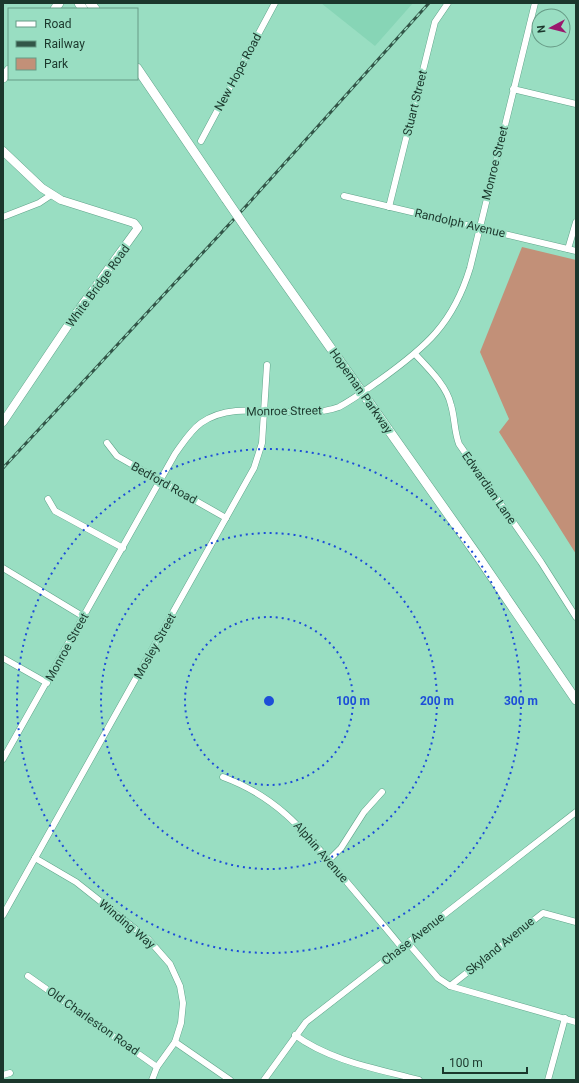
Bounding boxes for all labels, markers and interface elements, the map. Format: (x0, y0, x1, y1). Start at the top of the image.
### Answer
legend (8, 8, 138, 80)
north arrow (531, 8, 571, 48)
text: Road (44, 17, 72, 31)
text: N (535, 24, 548, 34)
street label: New Hope Road (212, 31, 264, 113)
text: Railway (44, 37, 85, 51)
text: Park (44, 57, 69, 71)
street label: Stuart Street (400, 69, 430, 137)
street label: Monroe Street (479, 124, 511, 201)
street label: Randolph Avenue (413, 206, 507, 240)
street label: White Bridge Road (63, 242, 133, 330)
street label: Hopeman Parkway (326, 346, 396, 436)
street label: Monroe Street (246, 403, 322, 419)
street label: Edwardian Lane (459, 449, 519, 527)
street label: Bedford Road (129, 459, 199, 507)
street label: Monroe Street (43, 610, 92, 684)
street label: Mosley Street (131, 611, 179, 681)
centre of rings (262, 694, 276, 708)
text: 100 m (336, 694, 370, 708)
text: 200 m (420, 694, 454, 708)
text: 300 m (504, 694, 538, 708)
street label: Alphin Avenue (291, 819, 351, 885)
street label: Winding Way (96, 897, 158, 952)
street label: Chase Avenue (379, 910, 447, 968)
street label: Skyland Avenue (463, 914, 537, 978)
street label: Old Charleston Road (44, 984, 142, 1058)
scale bar (443, 1049, 527, 1075)
text: 100 m (449, 1056, 483, 1070)

